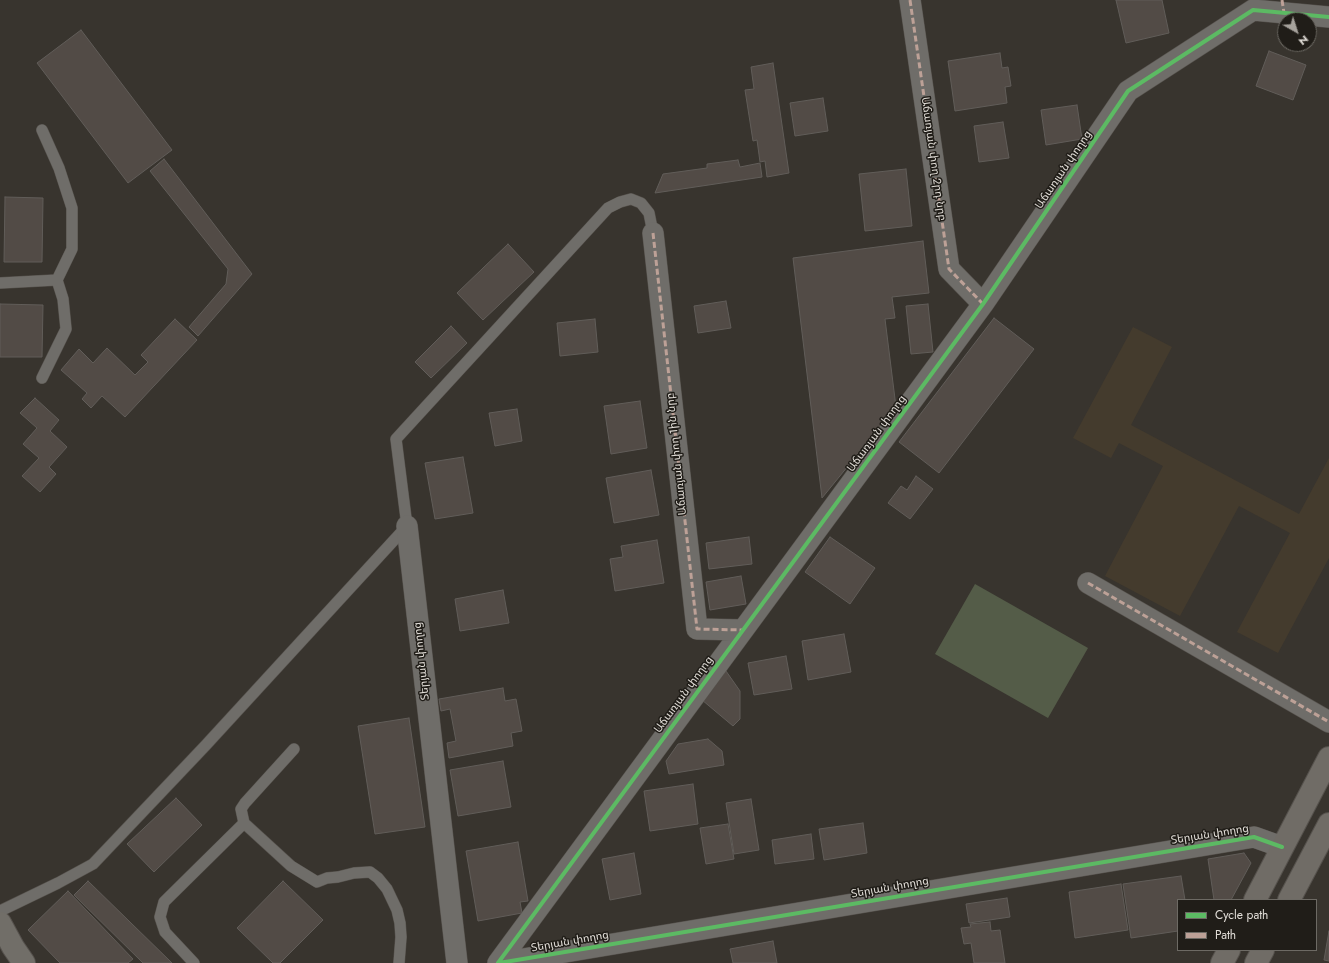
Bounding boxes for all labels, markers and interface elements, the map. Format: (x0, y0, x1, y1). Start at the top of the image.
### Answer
north arrow (1277, 12, 1317, 52)
text: N (1296, 32, 1312, 50)
street label: Աճառյան փող 2րդ նրբ (918, 96, 948, 222)
street label: Աճառյան փողոց (1033, 128, 1095, 212)
street label: Աճառյան փող 1ին նրբ (664, 392, 690, 516)
street label: Աճառյան փողոց (845, 393, 909, 475)
street label: Տերյան փողոց (411, 621, 433, 701)
street label: Աճառյան փողոց (652, 654, 716, 736)
street label: Տերյան փողոց (1170, 822, 1250, 848)
street label: Տերյան փողոց (850, 875, 930, 901)
legend (1177, 899, 1317, 951)
text: Cycle path (1215, 906, 1268, 924)
text: Path (1215, 926, 1236, 944)
street label: Տերյան փողոց (530, 929, 610, 955)

